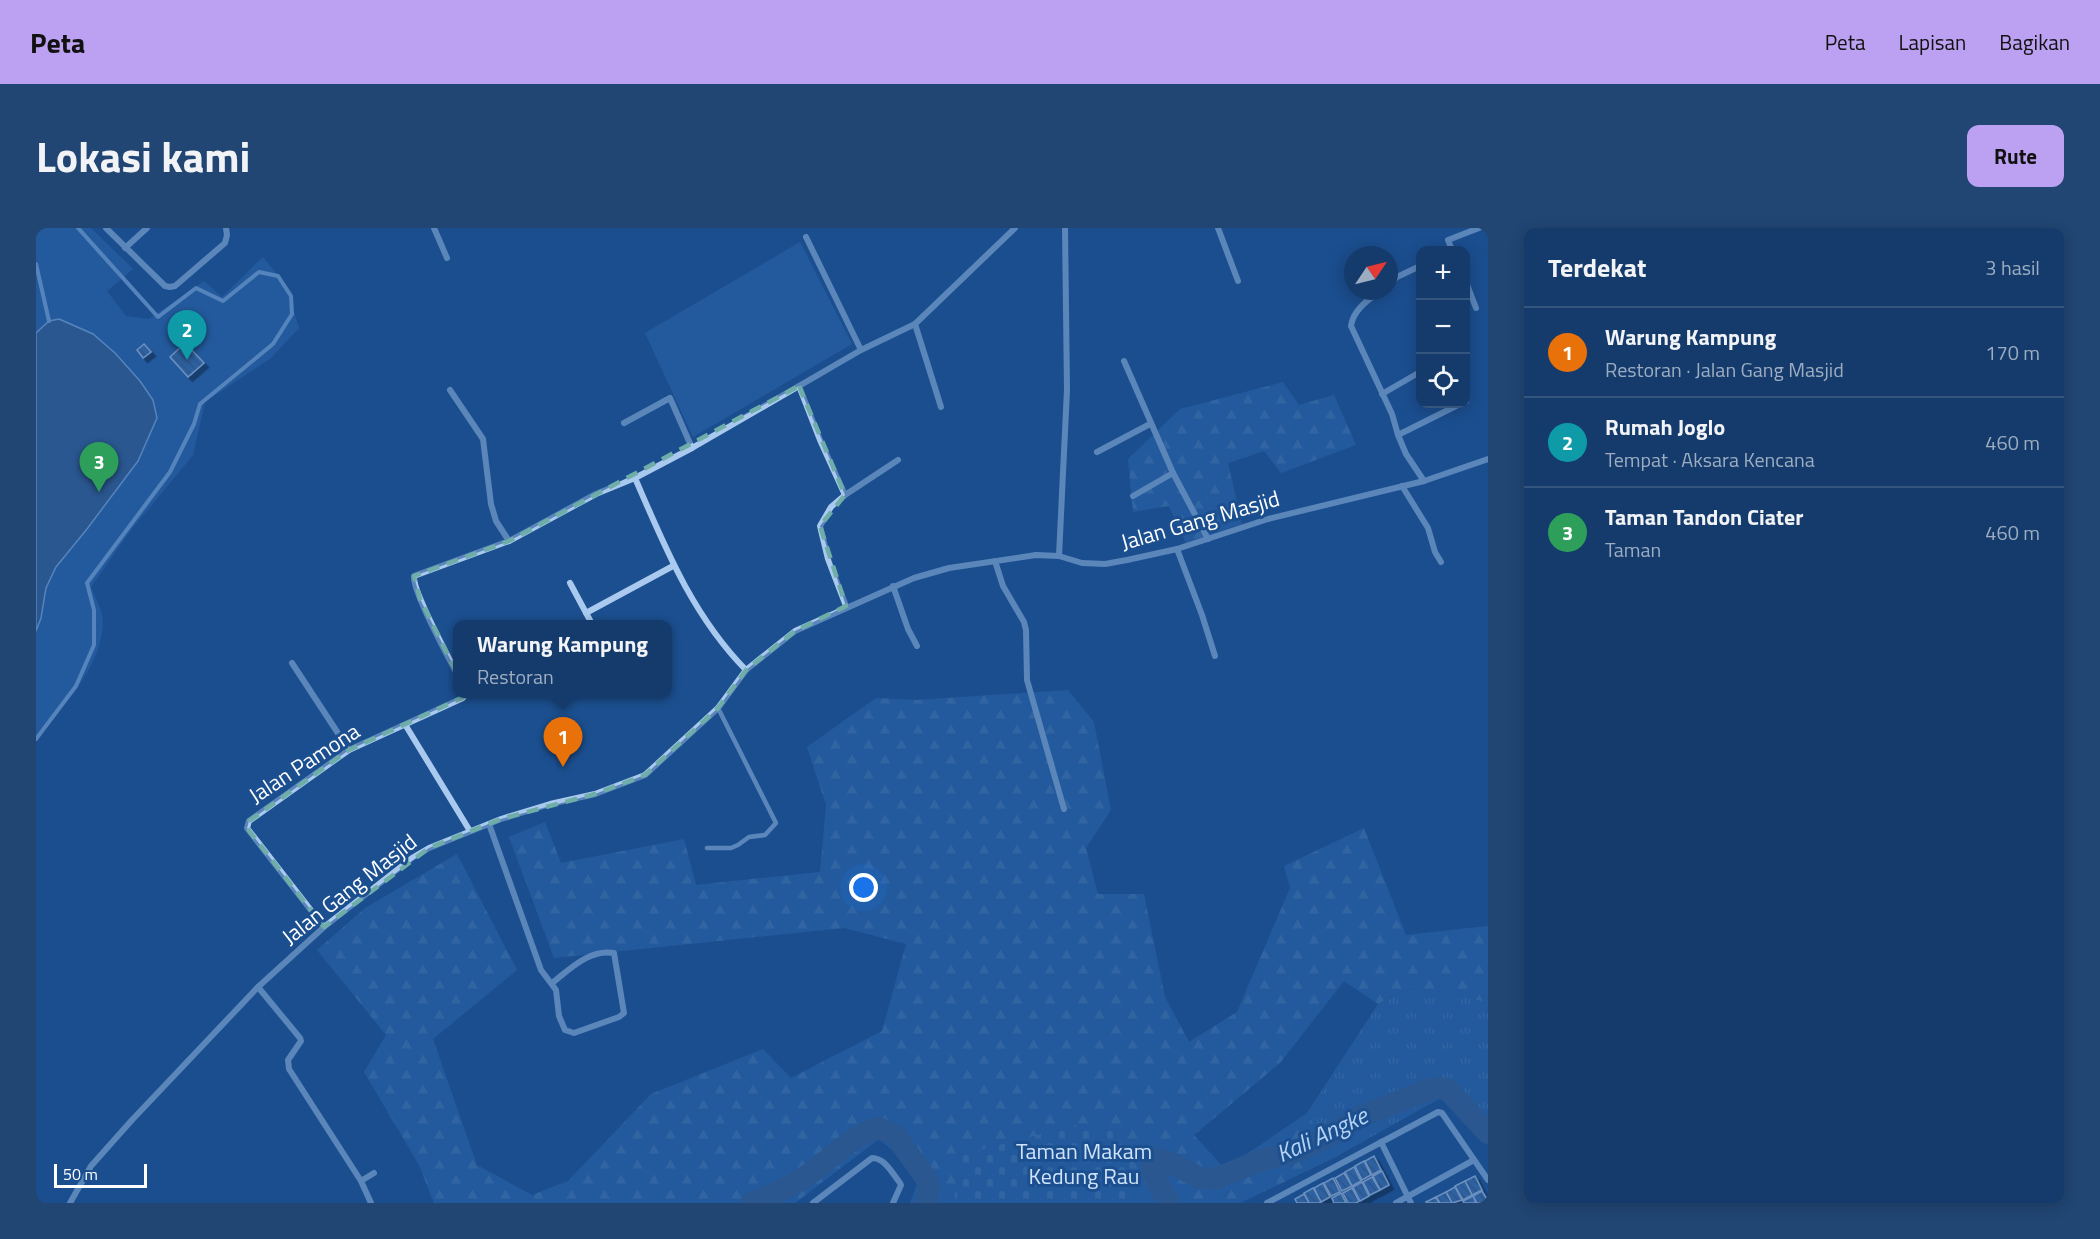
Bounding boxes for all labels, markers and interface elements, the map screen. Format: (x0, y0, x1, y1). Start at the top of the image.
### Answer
text: Peta (30, 21, 85, 64)
text: Peta (1825, 26, 1866, 58)
text: Lapisan (1899, 26, 1966, 58)
text: Bagikan (1999, 26, 2070, 58)
text: Lokasi kami (36, 124, 250, 188)
button: Rute (1967, 125, 2064, 187)
north arrow (1344, 246, 1398, 300)
map controls (1416, 246, 1470, 408)
button: + (1416, 246, 1470, 300)
text: Terdekat (1548, 248, 1647, 287)
text: 3 hasil (1985, 252, 2040, 283)
button: − (1416, 300, 1470, 354)
pin: 2 (168, 310, 206, 360)
text: Warung Kampung (1605, 320, 1776, 354)
text: 1 (1562, 337, 1573, 368)
text: 170 m (1985, 337, 2040, 368)
button: locate (1416, 354, 1470, 408)
text: Restoran · Jalan Gang Masjid (1605, 354, 1844, 385)
text: Rumah Joglo (1605, 410, 1725, 444)
text: 2 (1562, 427, 1573, 458)
text: 460 m (1985, 427, 2040, 458)
pin: 3 (80, 442, 118, 492)
text: Tempat · Aksara Kencana (1605, 444, 1815, 475)
street label: Jalan Gang Masjid (1117, 481, 1283, 559)
text: Taman Tandon Ciater (1605, 500, 1803, 534)
text: 3 (1562, 517, 1573, 548)
text: 460 m (1985, 517, 2040, 548)
text: Taman (1605, 534, 1661, 565)
popup (453, 620, 672, 698)
text: Warung Kampung (477, 627, 648, 661)
text: Restoran (477, 661, 554, 692)
street label: Jalan Pamona (242, 714, 366, 812)
pin: 1 (544, 718, 582, 767)
street label: Jalan Gang Masjid (274, 825, 424, 953)
your location (849, 873, 878, 902)
water label: Kali Angke (1270, 1096, 1375, 1171)
park label: Taman Makam Kedung Rau (1016, 1134, 1152, 1193)
scale bar (54, 1161, 147, 1188)
text: 50 m (63, 1162, 98, 1186)

